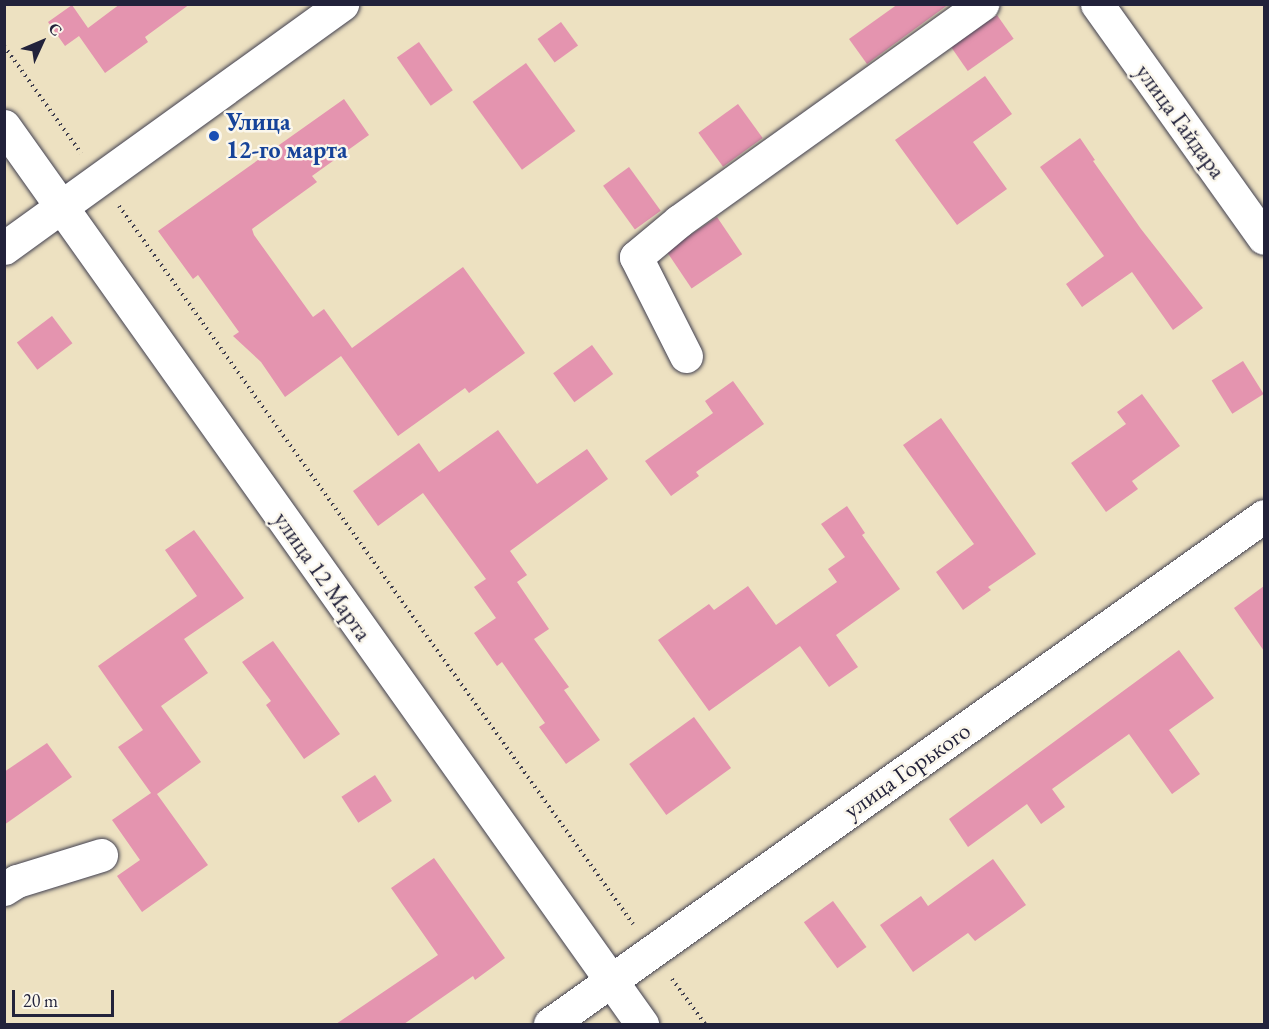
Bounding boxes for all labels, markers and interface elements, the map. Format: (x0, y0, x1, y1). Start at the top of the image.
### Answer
north arrow (12, 12, 72, 72)
text: С (44, 18, 67, 41)
street label: улица Гайдара (1130, 58, 1232, 184)
place label: Улица 12-го марта (226, 108, 347, 164)
marker: Улица 12-го марта (207, 129, 221, 143)
street label: улица 12 Марта (268, 506, 378, 646)
street label: улица Горького (838, 716, 976, 824)
scale bar (15, 978, 117, 1016)
text: 20 m (23, 989, 58, 1012)

